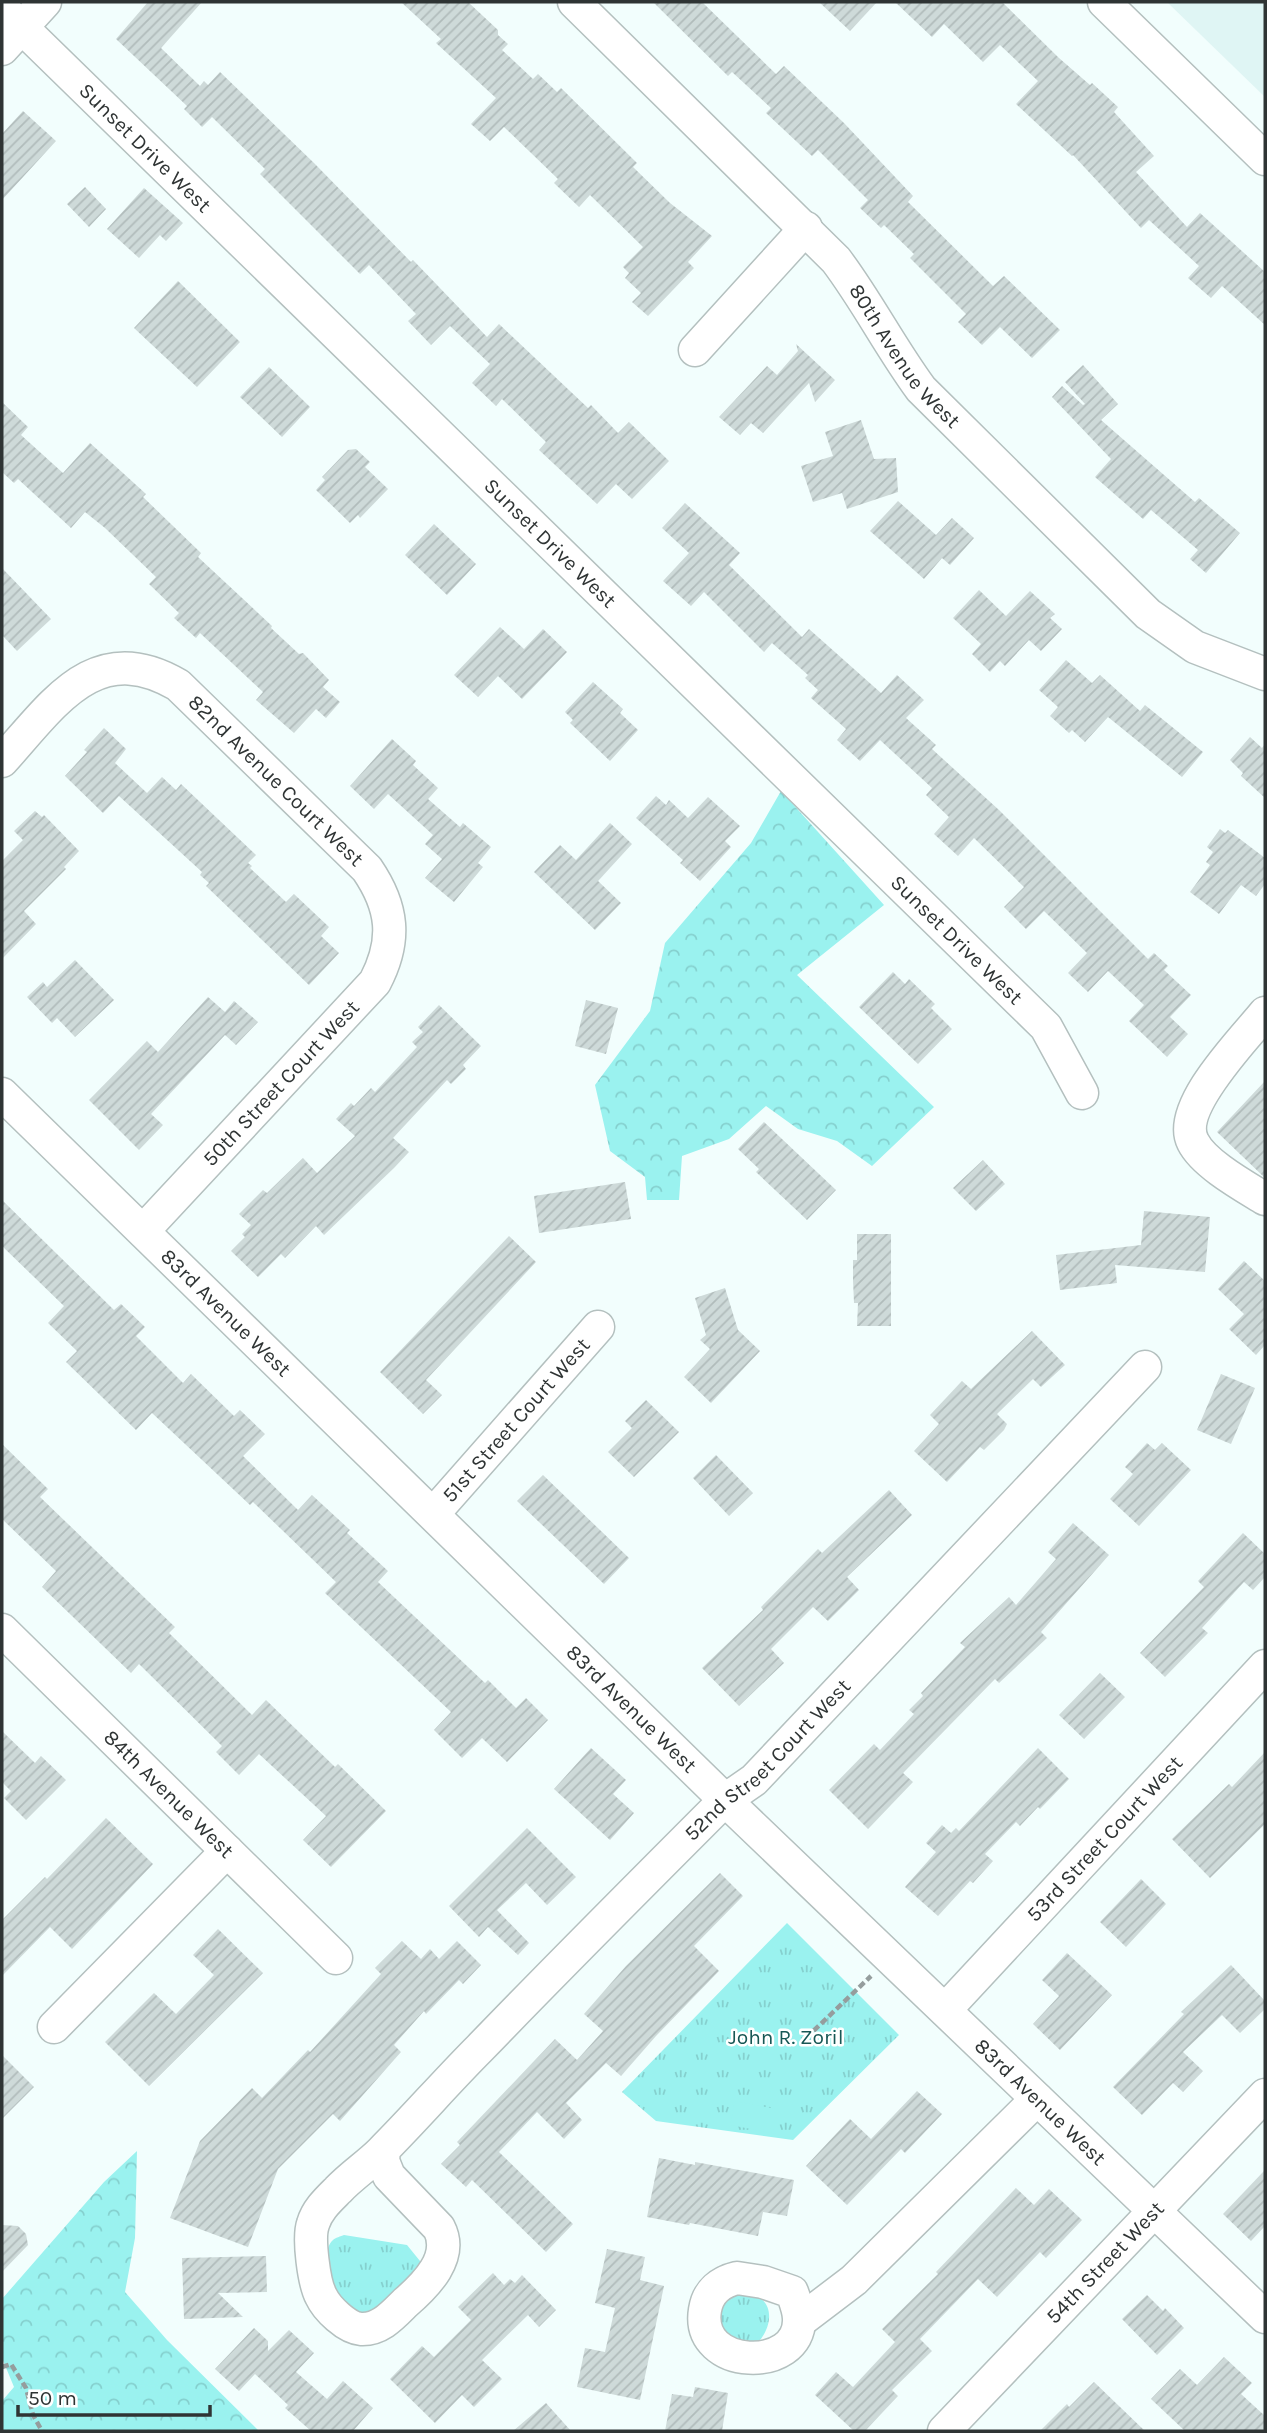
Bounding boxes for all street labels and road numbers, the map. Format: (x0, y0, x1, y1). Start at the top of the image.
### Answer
street label: Sunset Drive West (74, 78, 216, 217)
street label: 80th Avenue West (844, 279, 965, 433)
street label: Sunset Drive West (479, 473, 621, 613)
street label: 82nd Avenue Court West (184, 690, 369, 871)
street label: Sunset Drive West (886, 870, 1028, 1009)
street label: 50th Street Court West (198, 995, 364, 1171)
street label: 83rd Avenue West (156, 1244, 296, 1382)
street label: 51st Street Court West (437, 1333, 595, 1507)
street label: 83rd Avenue West (562, 1640, 702, 1778)
street label: 52nd Street Court West (679, 1674, 855, 1846)
street label: 84th Avenue West (99, 1725, 239, 1863)
street label: 53rd Street Court West (1022, 1751, 1187, 1926)
street label: 83rd Avenue West (970, 2034, 1111, 2170)
street label: 54th Street West (1041, 2196, 1169, 2329)

